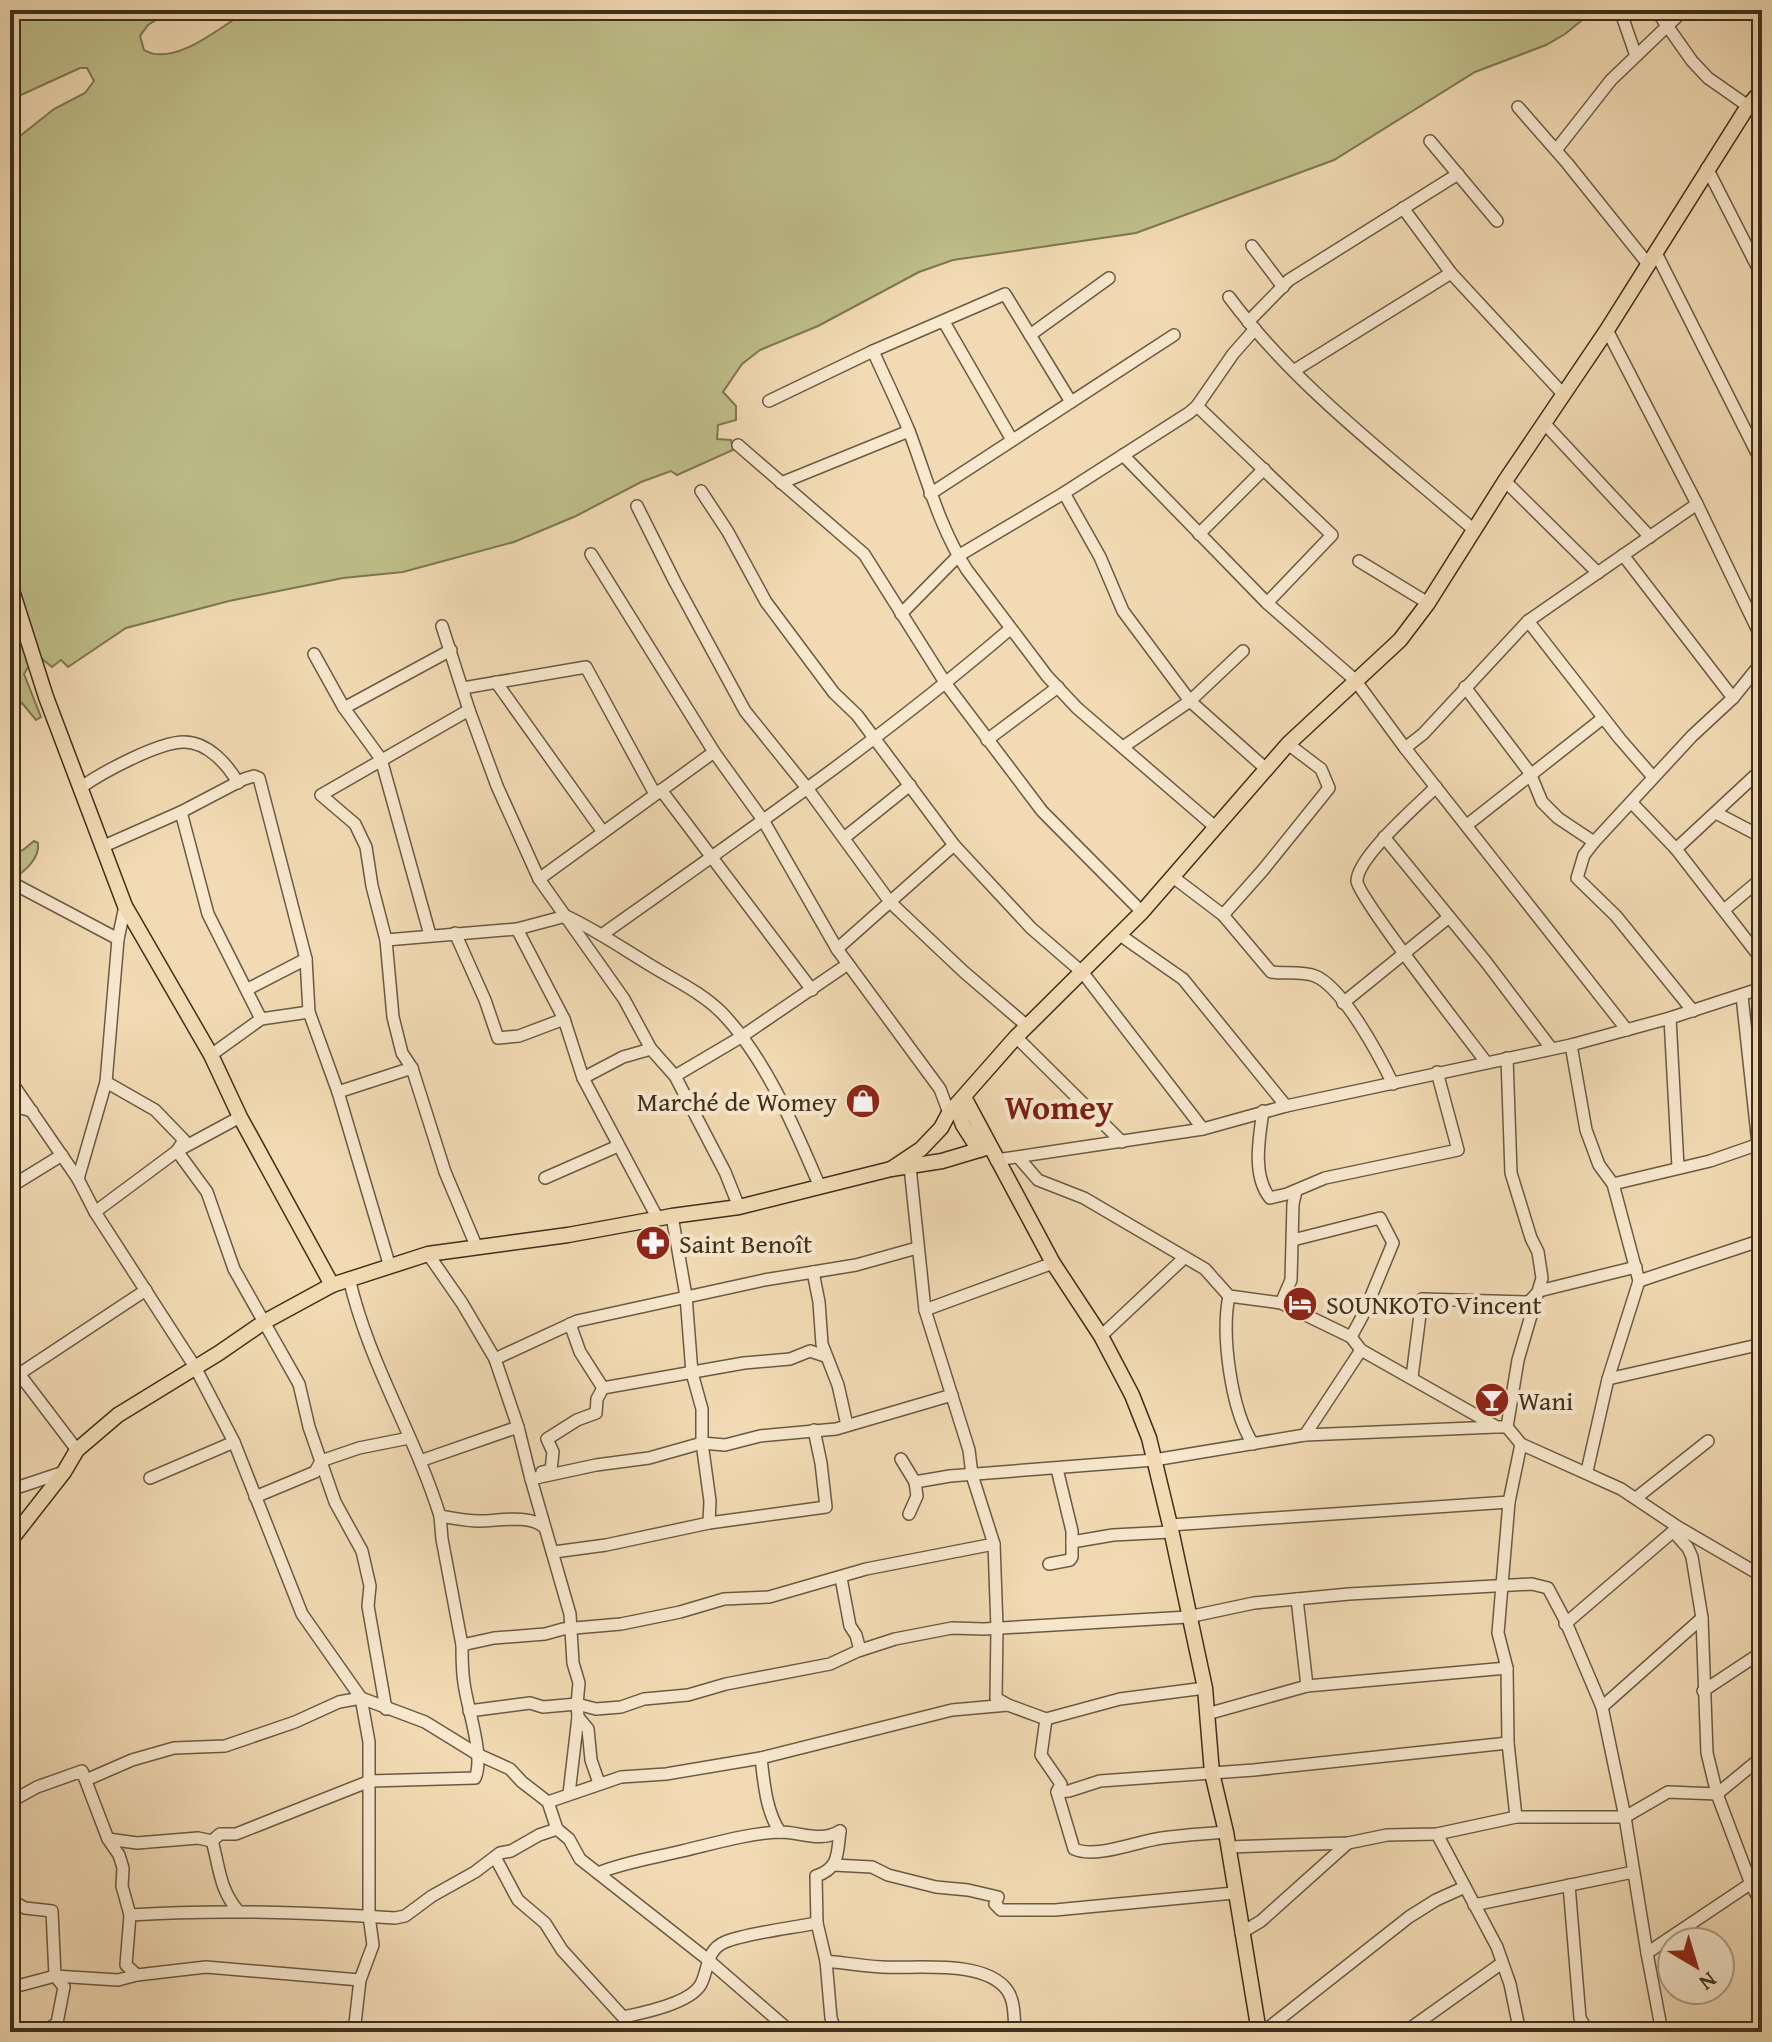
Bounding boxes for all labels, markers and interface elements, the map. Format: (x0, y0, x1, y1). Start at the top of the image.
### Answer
place label: Marché de Womey (637, 1082, 837, 1121)
shop icon: Marché de Womey (844, 1082, 882, 1120)
district label: Womey (1005, 1082, 1114, 1131)
pharmacy icon: Saint Benoît (634, 1224, 672, 1262)
place label: Saint Benoît (679, 1224, 812, 1263)
hotel icon: SOUNKOTO Vincent (1281, 1285, 1319, 1323)
place label: SOUNKOTO Vincent (1326, 1285, 1542, 1324)
bar icon: Wani (1473, 1381, 1511, 1419)
place label: Wani (1518, 1381, 1573, 1420)
north arrow (1656, 1926, 1736, 2006)
text: N (1692, 1965, 1724, 1999)

